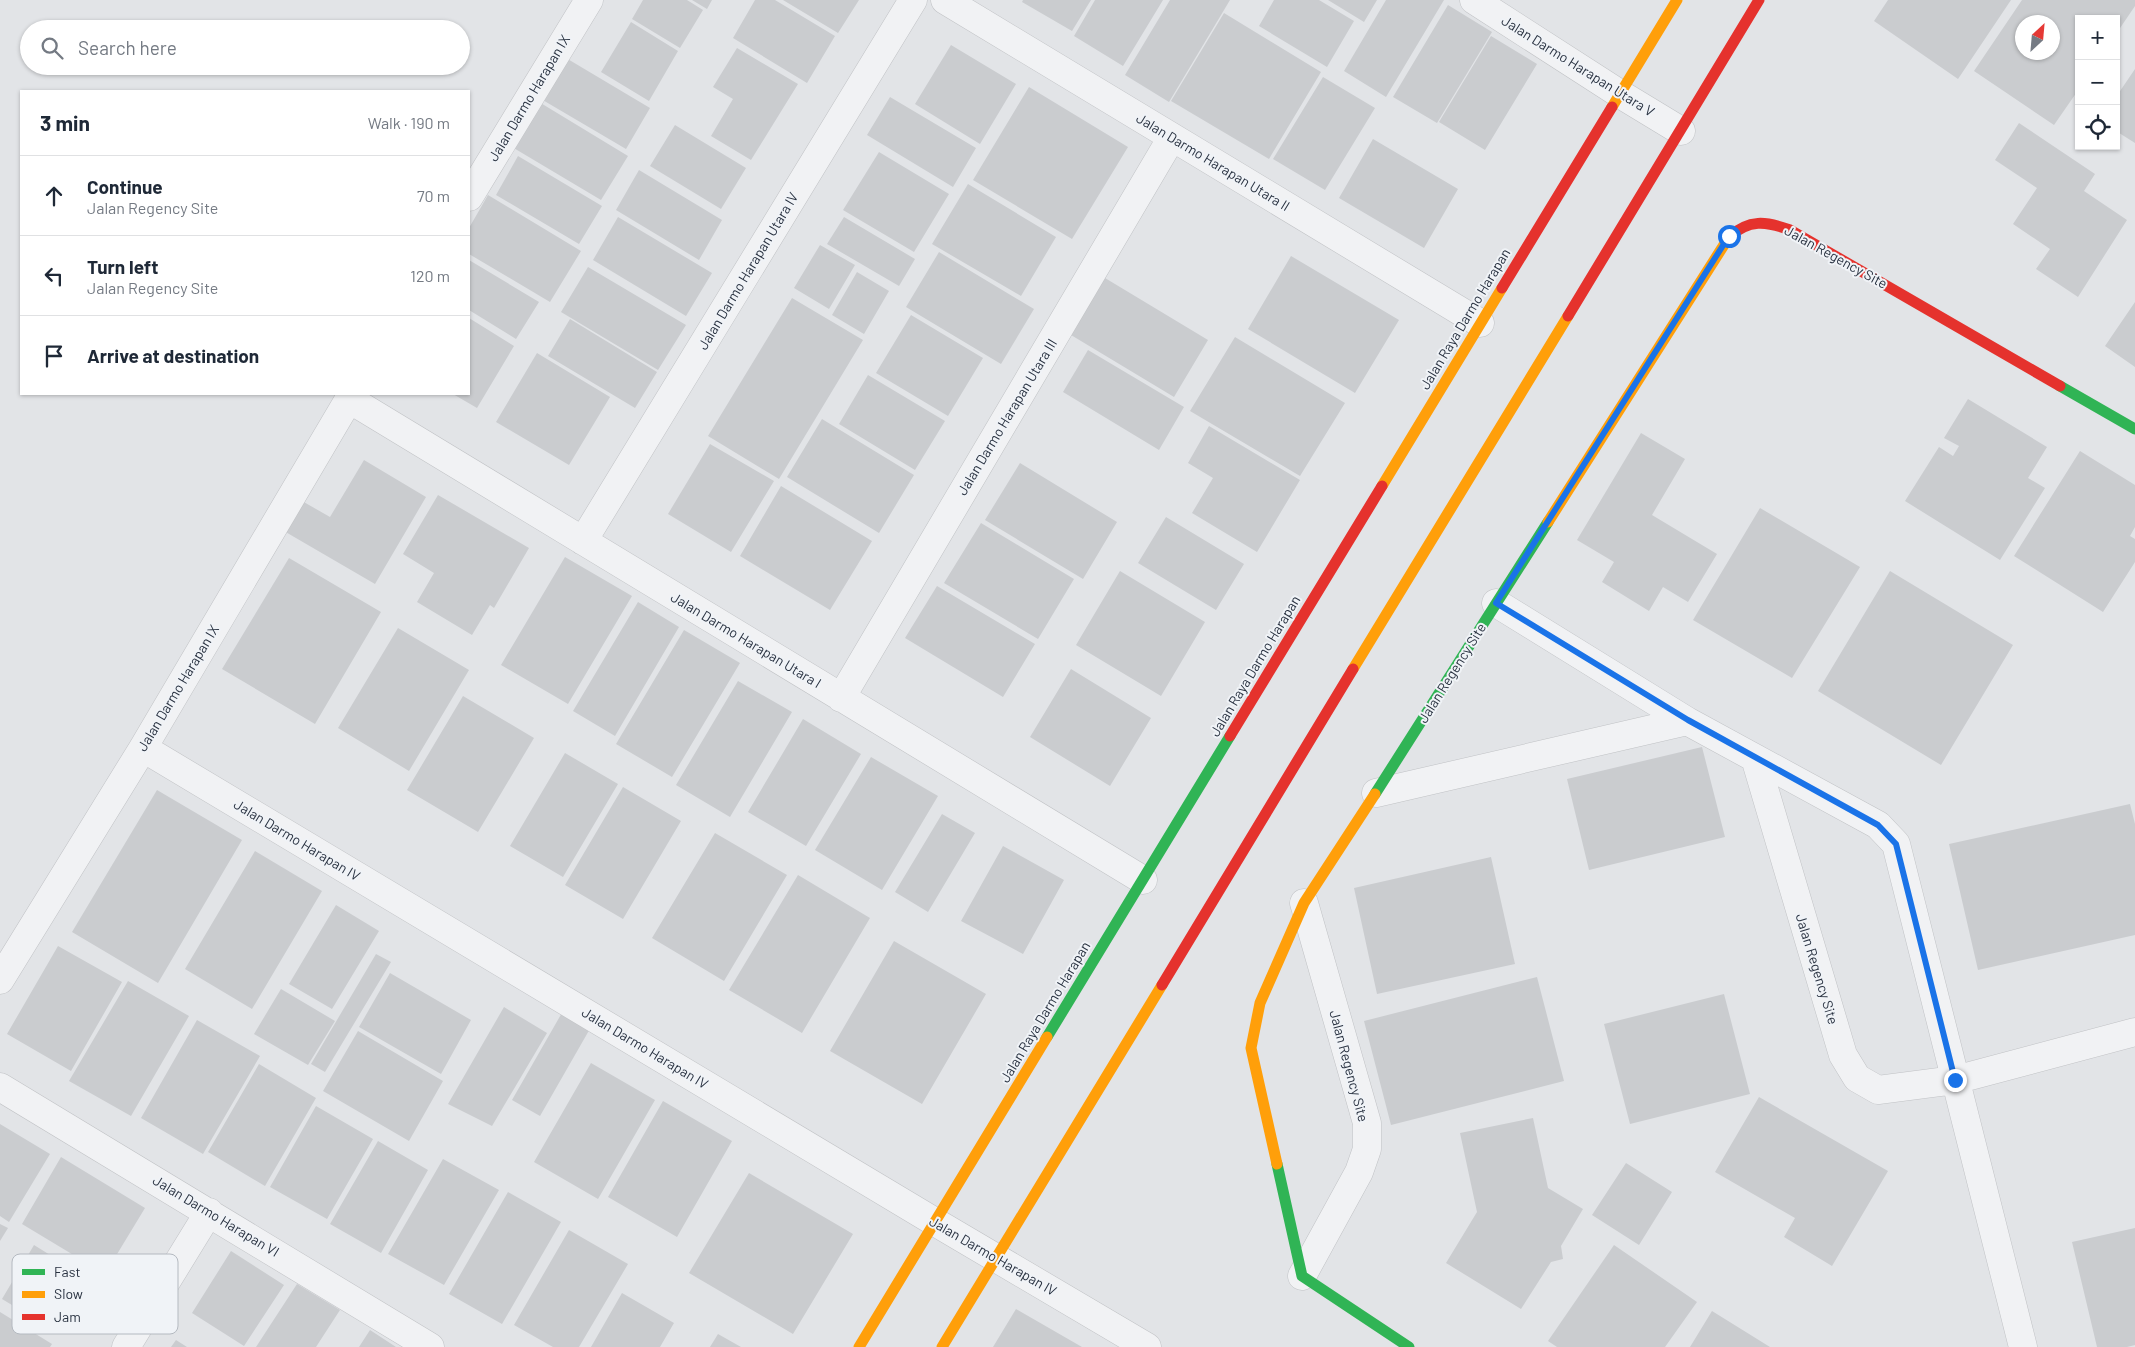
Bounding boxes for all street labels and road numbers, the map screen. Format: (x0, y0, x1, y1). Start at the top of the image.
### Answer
street label: Jalan Darmo Harapan Utara V (1499, 11, 1658, 120)
street label: Jalan Darmo Harapan IX (484, 32, 573, 164)
street label: Jalan Darmo Harapan Utara II (1133, 109, 1293, 214)
street label: Jalan Darmo Harapan Utara IV (694, 189, 801, 353)
street label: Jalan Regency Site (1782, 221, 1891, 292)
street label: Jalan Raya Darmo Harapan (1416, 245, 1513, 392)
street label: Jalan Darmo Harapan Utara III (953, 335, 1060, 498)
street label: Jalan Darmo Harapan Utara I (668, 588, 825, 691)
street label: Jalan Raya Darmo Harapan (1206, 592, 1303, 739)
street label: Jalan Regency Site (1414, 620, 1489, 726)
street label: Jalan Darmo Harapan IX (133, 622, 222, 754)
street label: Jalan Darmo Harapan IV (231, 795, 363, 884)
street label: Jalan Regency Site (1793, 911, 1842, 1026)
street label: Jalan Raya Darmo Harapan (996, 938, 1093, 1085)
street label: Jalan Darmo Harapan IV (579, 1003, 711, 1092)
street label: Jalan Regency Site (1326, 1008, 1373, 1124)
street label: Jalan Darmo Harapan VI (150, 1171, 282, 1260)
street label: Jalan Darmo Harapan IV (927, 1212, 1060, 1299)

